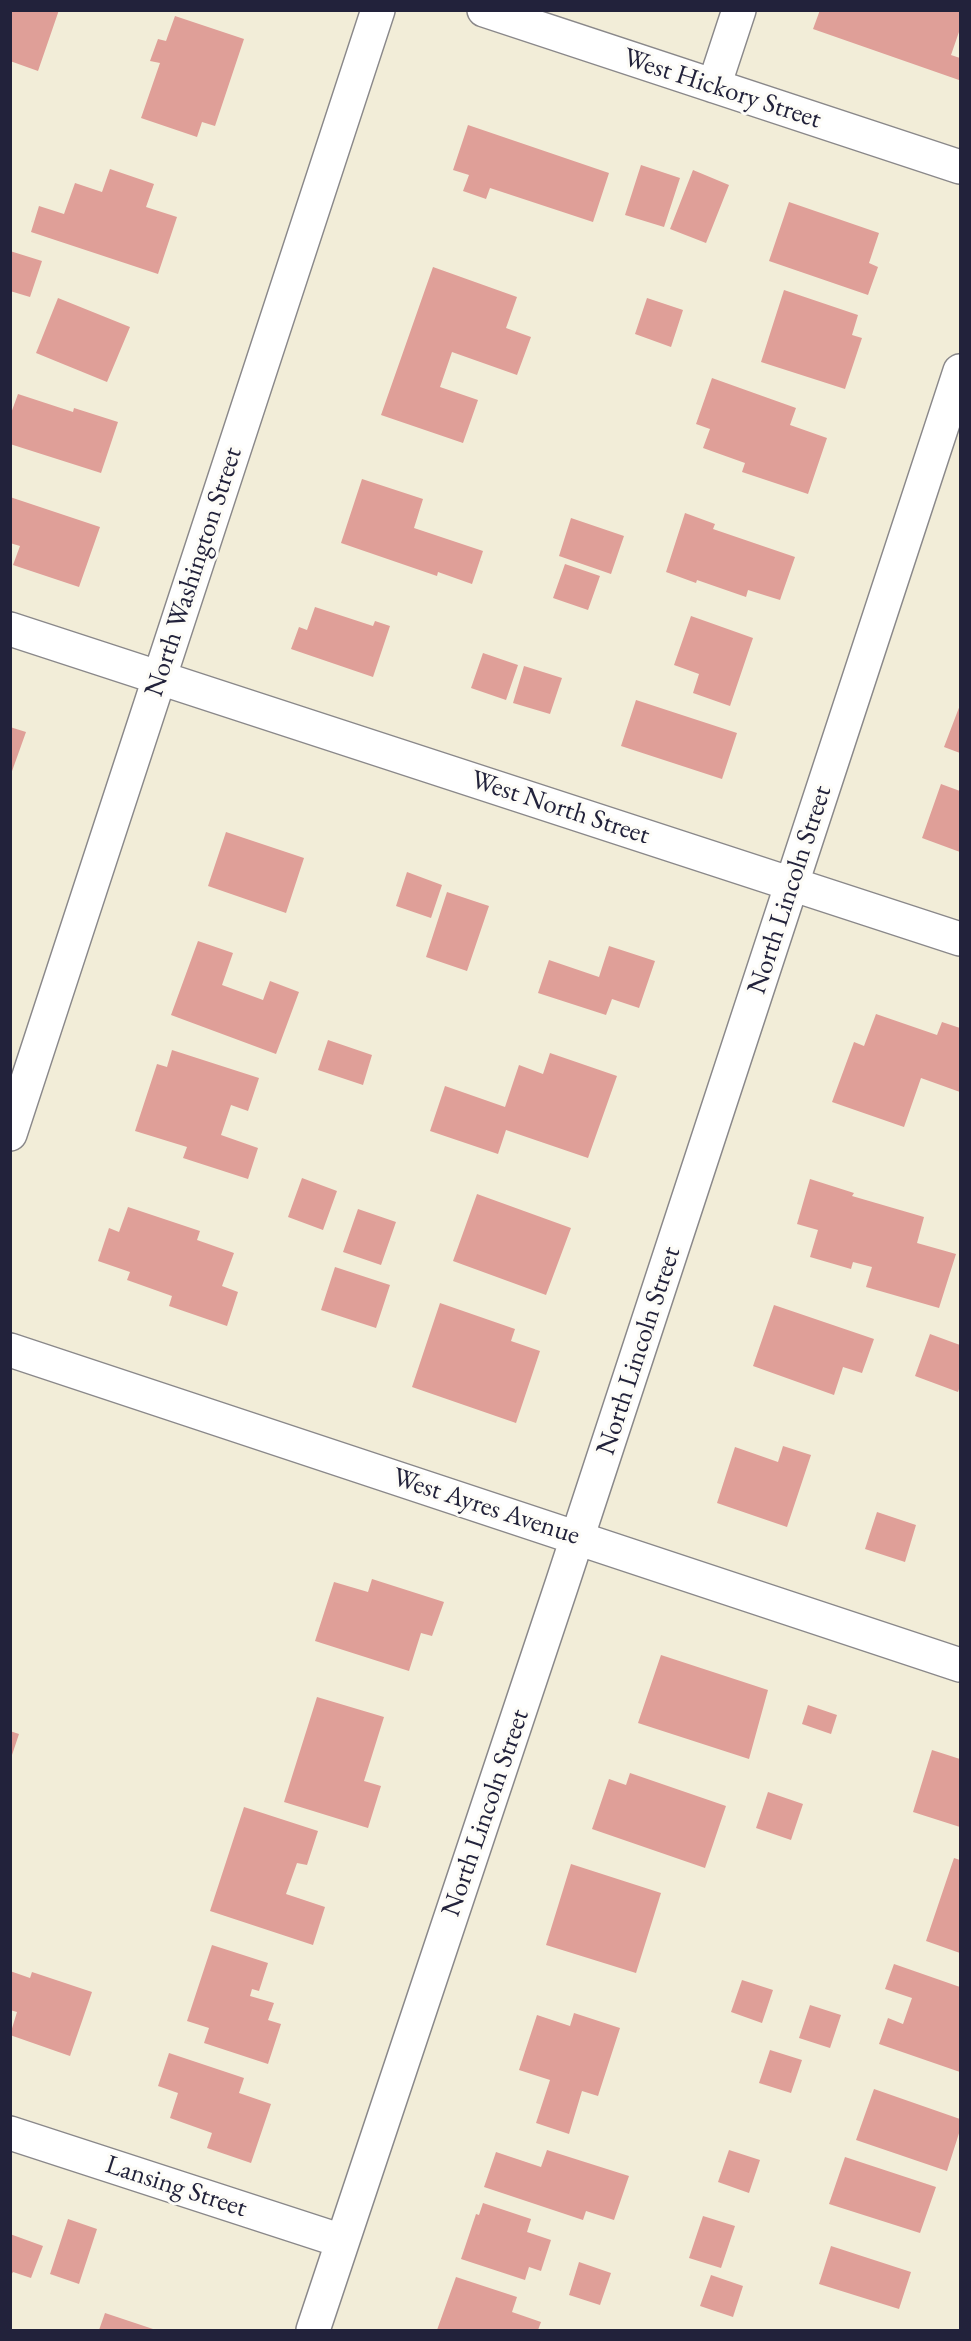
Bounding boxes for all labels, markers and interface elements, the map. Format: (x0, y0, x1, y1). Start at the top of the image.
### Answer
street label: West Hickory Street (619, 42, 825, 136)
street label: North Washington Street (138, 443, 250, 701)
street label: West North Street (467, 764, 653, 852)
street label: North Lincoln Street (741, 782, 839, 998)
street label: North Lincoln Street (590, 1243, 688, 1459)
street label: West Ayres Avenue (388, 1461, 584, 1553)
street label: North Lincoln Street (435, 1705, 537, 1921)
street label: Lansing Street (101, 2149, 251, 2225)

